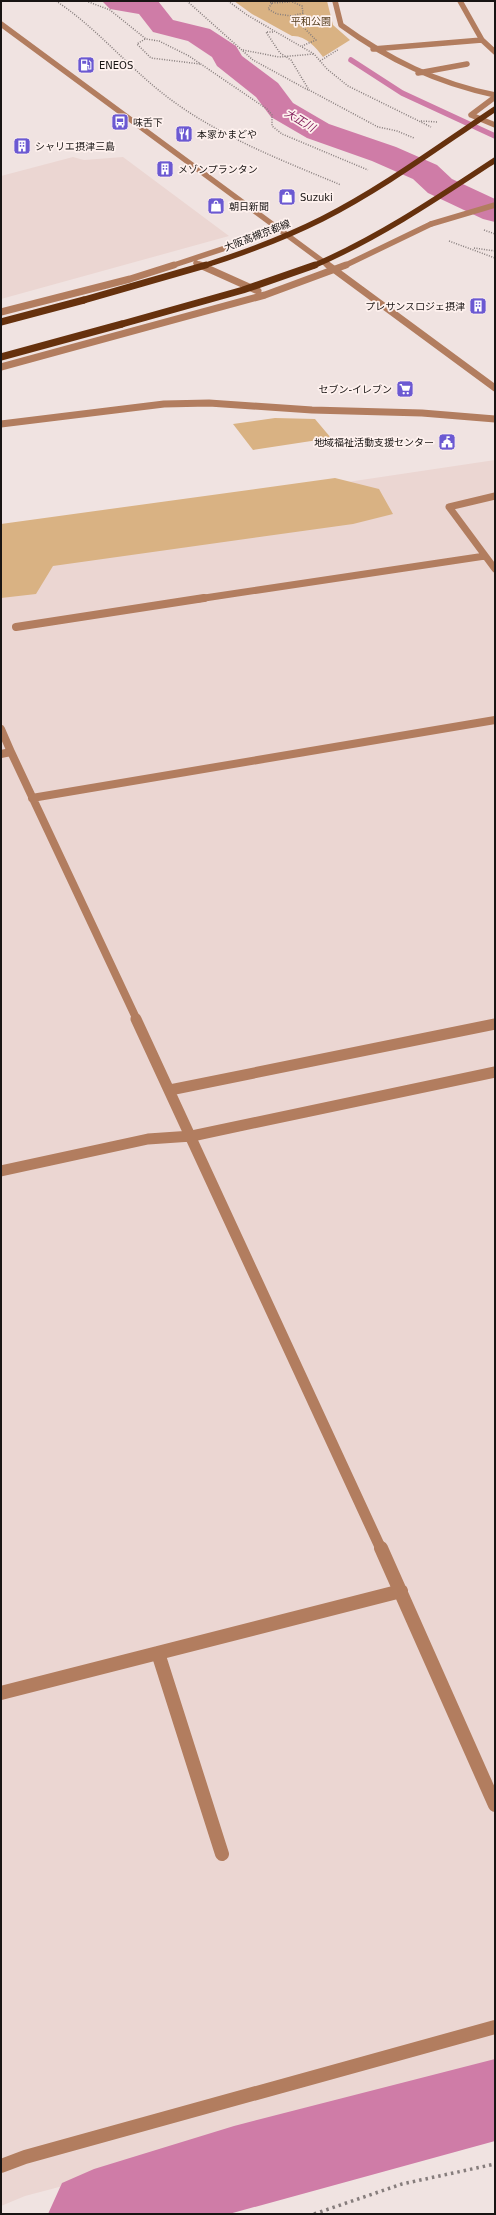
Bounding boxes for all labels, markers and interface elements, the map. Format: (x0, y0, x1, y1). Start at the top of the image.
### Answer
park label: 平和公園 (291, 16, 331, 27)
fuel station icon: ENEOS (76, 55, 96, 75)
place label: ENEOS (99, 60, 133, 71)
water label: 大正川 (282, 106, 318, 135)
bus stop icon: 味舌下 (110, 112, 130, 132)
place label: 味舌下 (133, 117, 163, 128)
restaurant icon: 本家かまどや (174, 124, 194, 144)
place label: 本家かまどや (197, 129, 257, 140)
building icon: シャリエ摂津三島 (12, 136, 32, 156)
place label: シャリエ摂津三島 (35, 141, 115, 152)
building icon: メゾンプランタン (155, 159, 175, 179)
place label: メゾンプランタン (178, 164, 258, 175)
shop icon: Suzuki (277, 187, 297, 207)
place label: Suzuki (300, 192, 333, 203)
shop icon: 朝日新聞 (206, 196, 226, 216)
place label: 朝日新聞 (229, 201, 269, 212)
street label: 大阪高槻京都線 (223, 218, 292, 253)
building icon: プレサンスロジェ摂津 (468, 296, 488, 316)
place label: プレサンスロジェ摂津 (365, 301, 465, 312)
supermarket icon: セブン-イレブン (395, 379, 415, 399)
place label: セブン-イレブン (318, 384, 392, 395)
public building icon: 地域福祉活動支援センター (437, 432, 457, 452)
place label: 地域福祉活動支援センター (314, 437, 434, 448)

